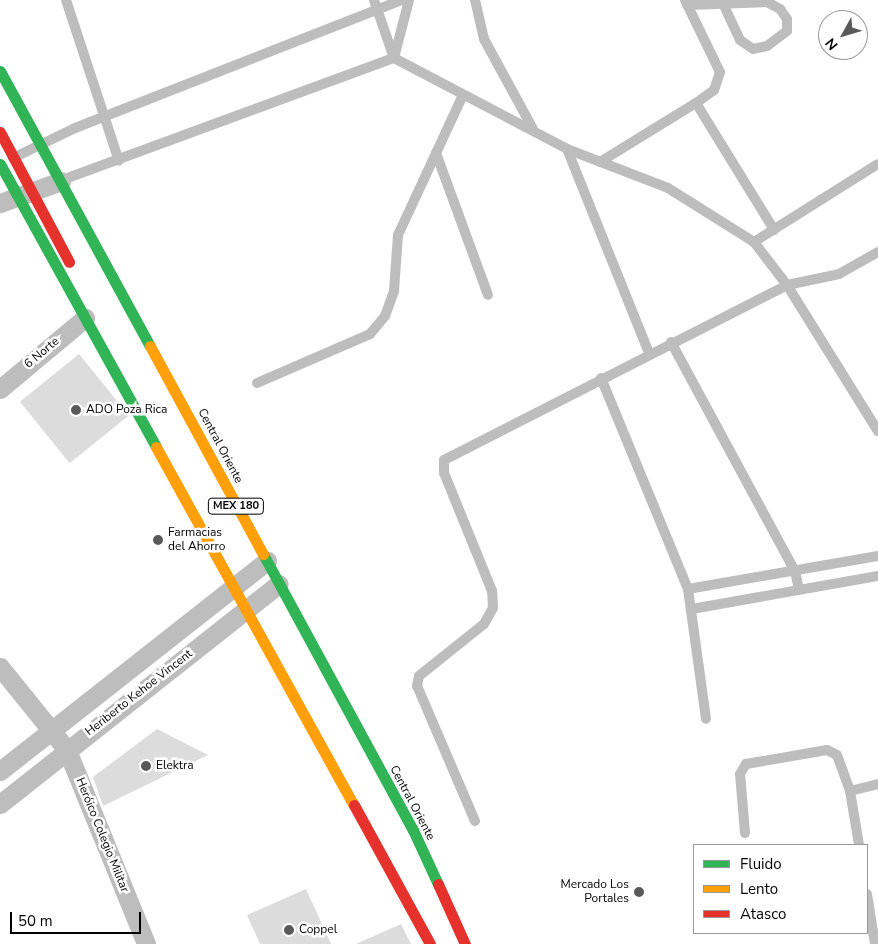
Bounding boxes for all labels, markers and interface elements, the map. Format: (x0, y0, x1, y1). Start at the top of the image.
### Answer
north arrow (818, 10, 868, 60)
text: N (821, 34, 842, 54)
street label: 6 Norte (22, 334, 62, 372)
place label: ADO Poza Rica (86, 403, 167, 417)
marker: ADO Poza Rica (70, 404, 82, 416)
street label: Central Oriente (194, 406, 246, 486)
road number: MEX 180 (207, 498, 265, 514)
place label: Farmacias del Ahorro (168, 526, 225, 554)
marker: Farmacias del Ahorro (152, 534, 164, 546)
street label: Heriberto Kehoe Vincent (83, 647, 195, 739)
place label: Elektra (156, 759, 194, 773)
marker: Elektra (140, 760, 152, 772)
street label: Central Oriente (386, 763, 438, 843)
street label: Heróico Colegio Militar (72, 776, 132, 894)
legend (693, 844, 868, 934)
text: Fluido (740, 854, 782, 874)
place label: Mercado Los Portales (561, 878, 629, 906)
text: Lento (740, 879, 778, 899)
marker: Mercado Los Portales (633, 886, 645, 898)
scale bar (12, 902, 144, 934)
text: Atasco (740, 904, 786, 924)
text: 50 m (18, 911, 53, 931)
place label: Coppel (299, 923, 337, 937)
marker: Coppel (283, 924, 295, 936)

